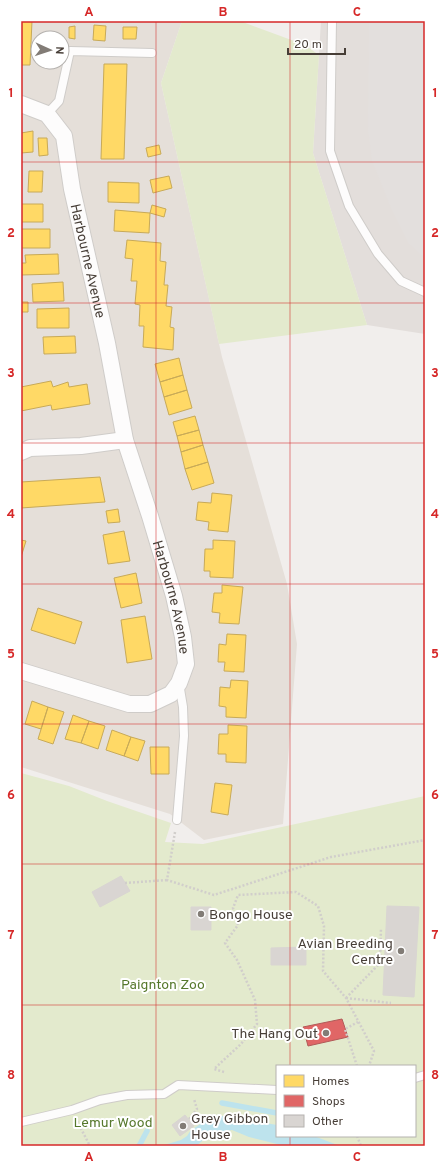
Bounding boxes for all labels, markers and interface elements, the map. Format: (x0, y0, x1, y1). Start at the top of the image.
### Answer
text: A (84, 5, 94, 21)
text: B (219, 5, 228, 21)
text: C (353, 5, 361, 21)
north arrow (30, 30, 70, 70)
scale bar (288, 30, 345, 56)
text: 20 m (294, 37, 322, 53)
text: N (52, 46, 66, 55)
text: 1 (8, 86, 14, 102)
text: 1 (432, 86, 438, 102)
street label: Harbourne Avenue (66, 202, 108, 320)
text: 2 (7, 226, 15, 242)
text: 2 (431, 226, 439, 242)
text: 3 (7, 366, 15, 382)
text: 3 (431, 366, 439, 382)
text: 4 (7, 507, 15, 523)
text: 4 (431, 507, 439, 523)
street label: Harbourne Avenue (148, 539, 192, 655)
text: 5 (7, 647, 15, 663)
text: 5 (431, 647, 439, 663)
text: 6 (7, 788, 15, 804)
text: 6 (431, 788, 439, 804)
place label: Bongo House (209, 907, 293, 924)
marker: Bongo House (196, 909, 206, 919)
text: 7 (8, 928, 15, 944)
text: 7 (432, 928, 439, 944)
place label: Avian Breeding Centre (297, 936, 393, 969)
marker: Avian Breeding Centre (396, 946, 406, 956)
park label: Paignton Zoo (121, 977, 205, 994)
place label: The Hang Out (231, 1026, 318, 1043)
marker: The Hang Out (321, 1028, 331, 1038)
legend (276, 1065, 416, 1137)
text: 8 (7, 1068, 15, 1084)
text: 8 (431, 1068, 439, 1084)
text: Homes (312, 1074, 349, 1090)
text: Shops (312, 1094, 345, 1110)
place label: Grey Gibbon House (191, 1111, 268, 1144)
text: Other (312, 1114, 344, 1130)
park label: Lemur Wood (73, 1115, 153, 1132)
marker: Grey Gibbon House (178, 1121, 188, 1131)
text: A (84, 1150, 94, 1166)
text: B (219, 1150, 228, 1166)
text: C (353, 1150, 361, 1166)

